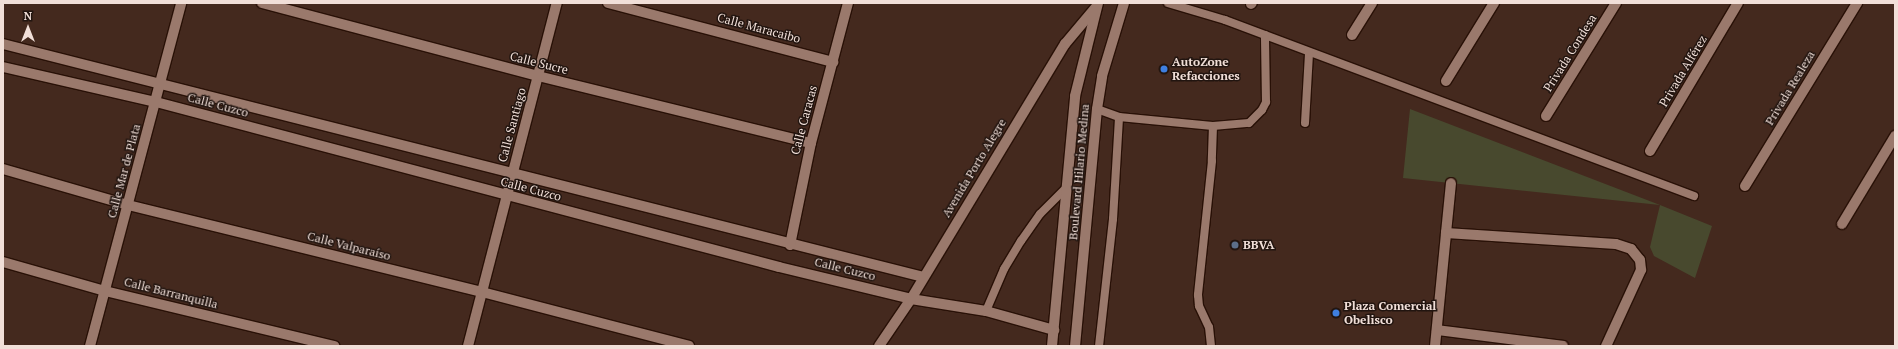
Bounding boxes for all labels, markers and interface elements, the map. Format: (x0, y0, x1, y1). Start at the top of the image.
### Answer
north arrow (8, 8, 48, 48)
text: N (24, 9, 32, 23)
street label: Calle Maracaibo (716, 10, 802, 46)
street label: Privada Condesa (1540, 12, 1600, 94)
street label: Privada Alférez (1656, 32, 1710, 110)
street label: Privada Realeza (1762, 48, 1818, 128)
street label: Calle Sucre (508, 49, 570, 77)
place label: AutoZone Refacciones (1172, 55, 1240, 83)
marker: AutoZone Refacciones (1159, 64, 1169, 74)
street label: Calle Caracas (788, 84, 820, 156)
street label: Calle Santiago (495, 86, 529, 164)
street label: Calle Cuzco (186, 90, 250, 120)
street label: Boulevard Hilario Medina (1066, 103, 1092, 241)
street label: Avenida Porto Alegre (939, 116, 1009, 220)
street label: Calle Mar de Plata (105, 122, 143, 220)
street label: Calle Cuzco (499, 174, 563, 204)
street label: Calle Valparaíso (306, 229, 392, 263)
place label: BBVA (1243, 238, 1275, 252)
marker: BBVA (1230, 240, 1240, 250)
street label: Calle Cuzco (813, 254, 877, 284)
street label: Calle Barranquilla (123, 274, 219, 312)
place label: Plaza Comercial Obelisco (1344, 299, 1436, 327)
marker: Plaza Comercial Obelisco (1331, 308, 1341, 318)

